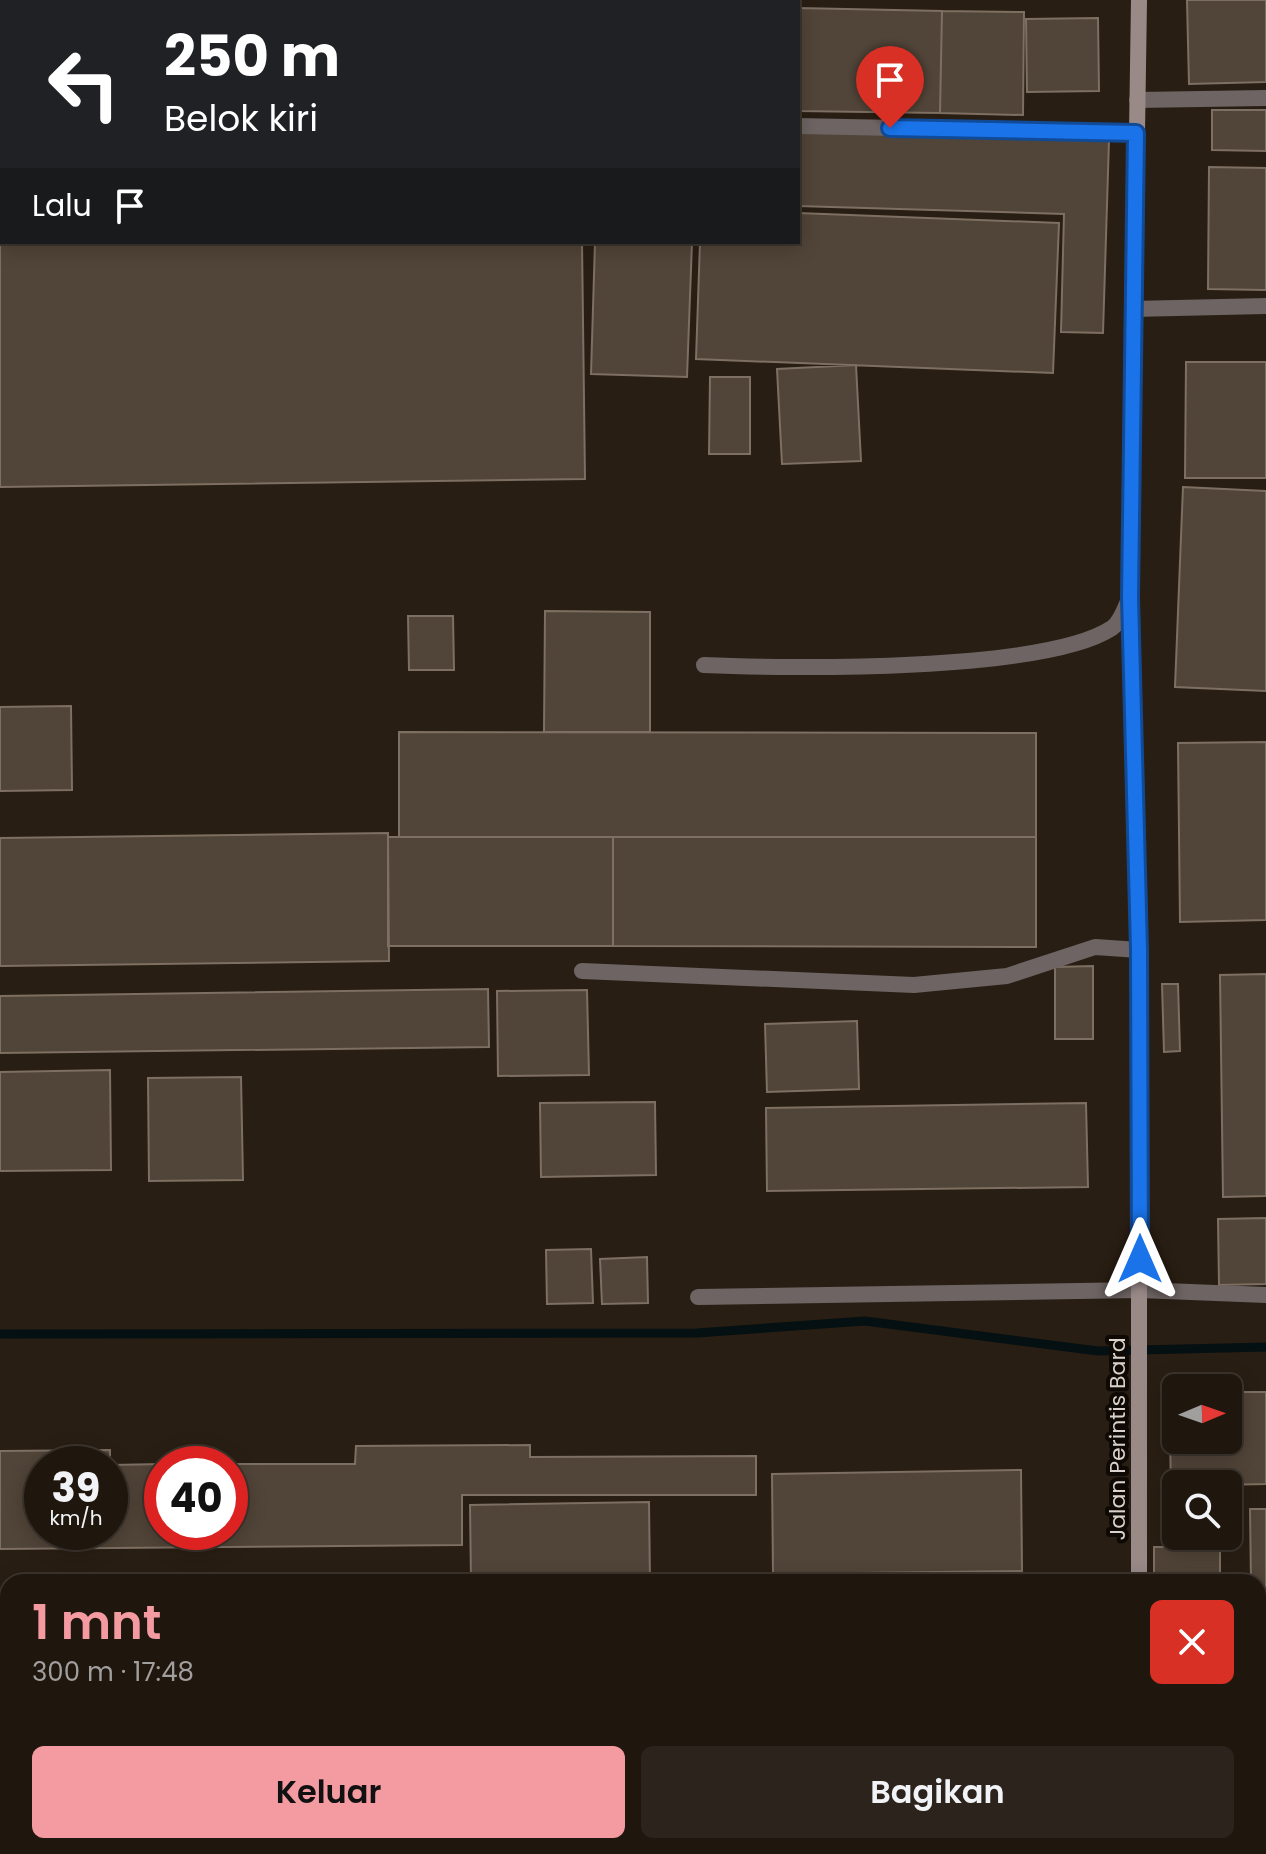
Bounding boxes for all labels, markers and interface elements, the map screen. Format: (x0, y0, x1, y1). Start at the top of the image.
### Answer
text: 250 m (164, 17, 340, 96)
icon: left (32, 32, 136, 136)
pin (856, 46, 924, 128)
icon: arrive (868, 58, 912, 102)
text: Belok kiri (164, 93, 318, 144)
text: Lalu (32, 184, 92, 227)
icon: arrive (108, 184, 152, 228)
position arrow (1098, 1217, 1182, 1301)
street label: Jalan Perintis Bard (1102, 1337, 1133, 1541)
north arrow (1162, 1374, 1242, 1454)
map controls (1162, 1374, 1242, 1550)
speed limit sign: 40 (144, 1446, 248, 1550)
text: 39 (52, 1460, 100, 1516)
button: search (1162, 1470, 1242, 1550)
text: km/h (49, 1504, 103, 1532)
text: 1 mnt (32, 1589, 161, 1656)
button: close (1150, 1600, 1234, 1684)
text: 300 m · 17:48 (32, 1654, 194, 1690)
button: Keluar (32, 1746, 625, 1838)
button: Bagikan (641, 1746, 1234, 1838)

